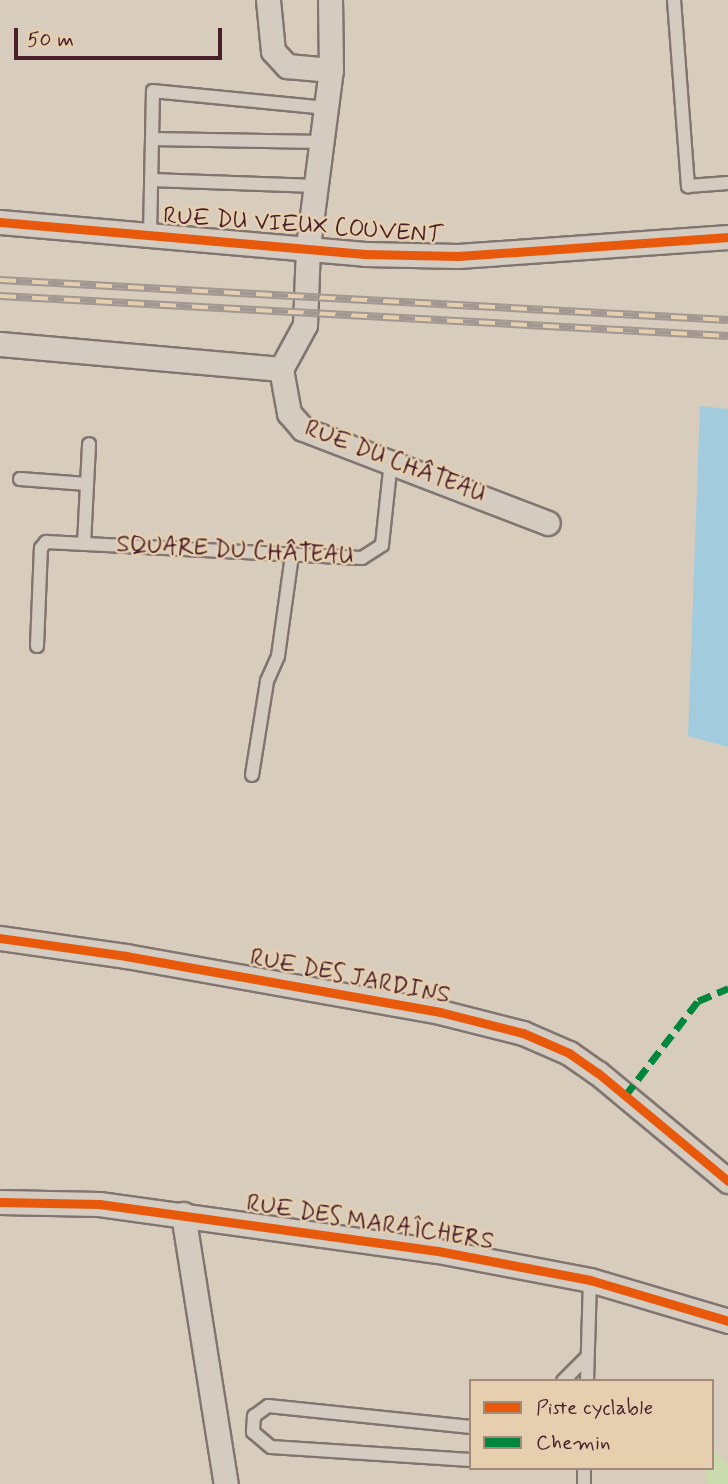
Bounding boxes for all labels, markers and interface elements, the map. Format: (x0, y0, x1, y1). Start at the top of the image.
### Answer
scale bar (18, 14, 226, 58)
text: 50 m (27, 26, 74, 54)
street label: RUE DU VIEUX COUVENT (163, 202, 443, 250)
street label: RUE DU CHÂTEAU (300, 414, 490, 510)
street label: SQUARE DU CHÂTEAU (115, 530, 355, 572)
street label: RUE DES JARDINS (247, 943, 453, 1011)
street label: RUE DES MARAÎCHERS (244, 1189, 496, 1257)
legend (469, 1379, 714, 1470)
text: Piste cyclable (536, 1394, 653, 1422)
text: Chemin (536, 1429, 610, 1457)

